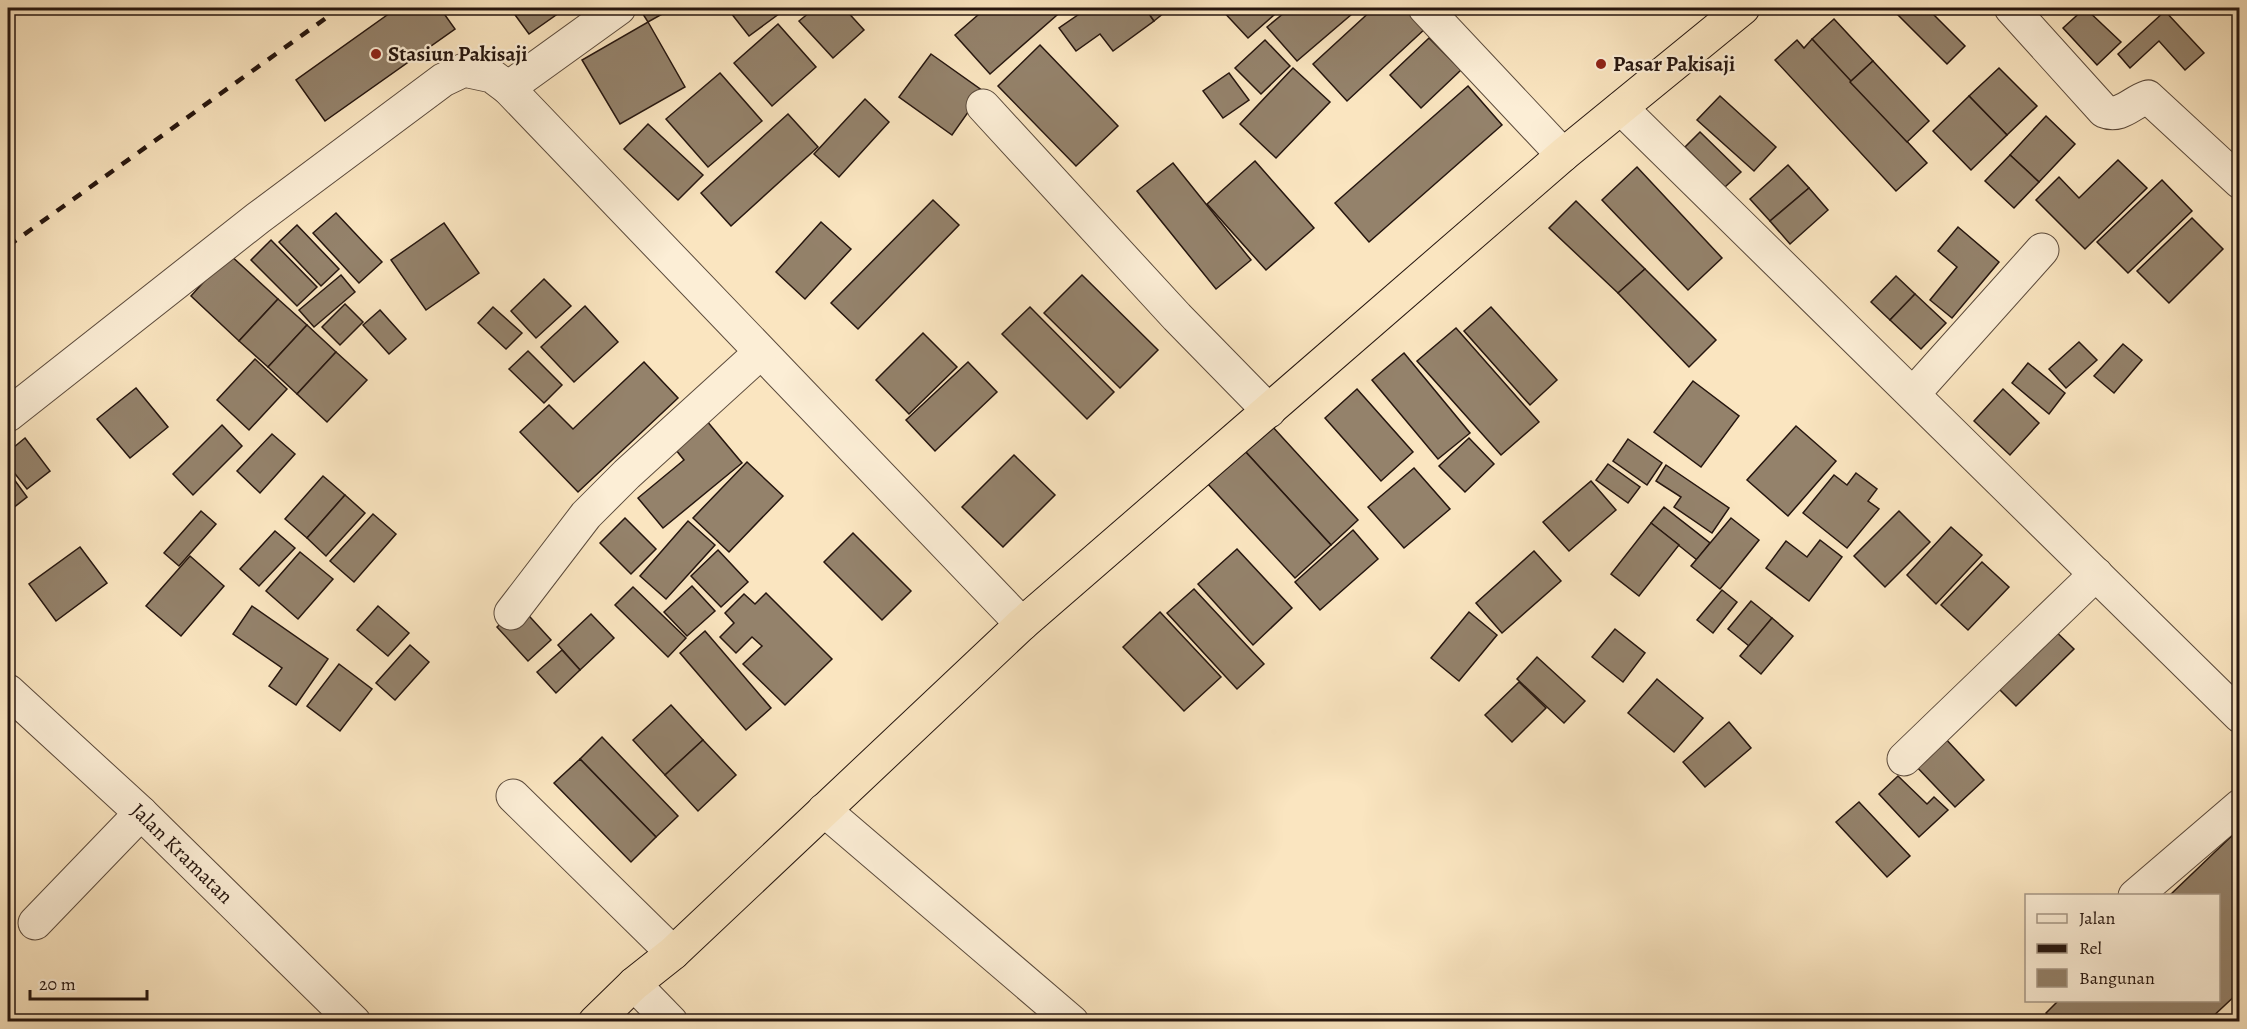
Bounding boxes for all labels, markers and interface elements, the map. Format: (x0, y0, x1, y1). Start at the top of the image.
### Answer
place label: Stasiun Pakisaji (388, 40, 527, 68)
marker: Stasiun Pakisaji (369, 47, 383, 61)
place label: Pasar Pakisaji (1613, 50, 1735, 78)
marker: Pasar Pakisaji (1594, 57, 1608, 71)
street label: Jalan Kramatan (125, 797, 239, 910)
legend (2025, 894, 2220, 1002)
text: Jalan (2079, 906, 2116, 930)
text: Rel (2079, 936, 2103, 960)
scale bar (30, 963, 147, 1001)
text: Bangunan (2079, 966, 2155, 990)
text: 20 m (39, 972, 76, 996)

